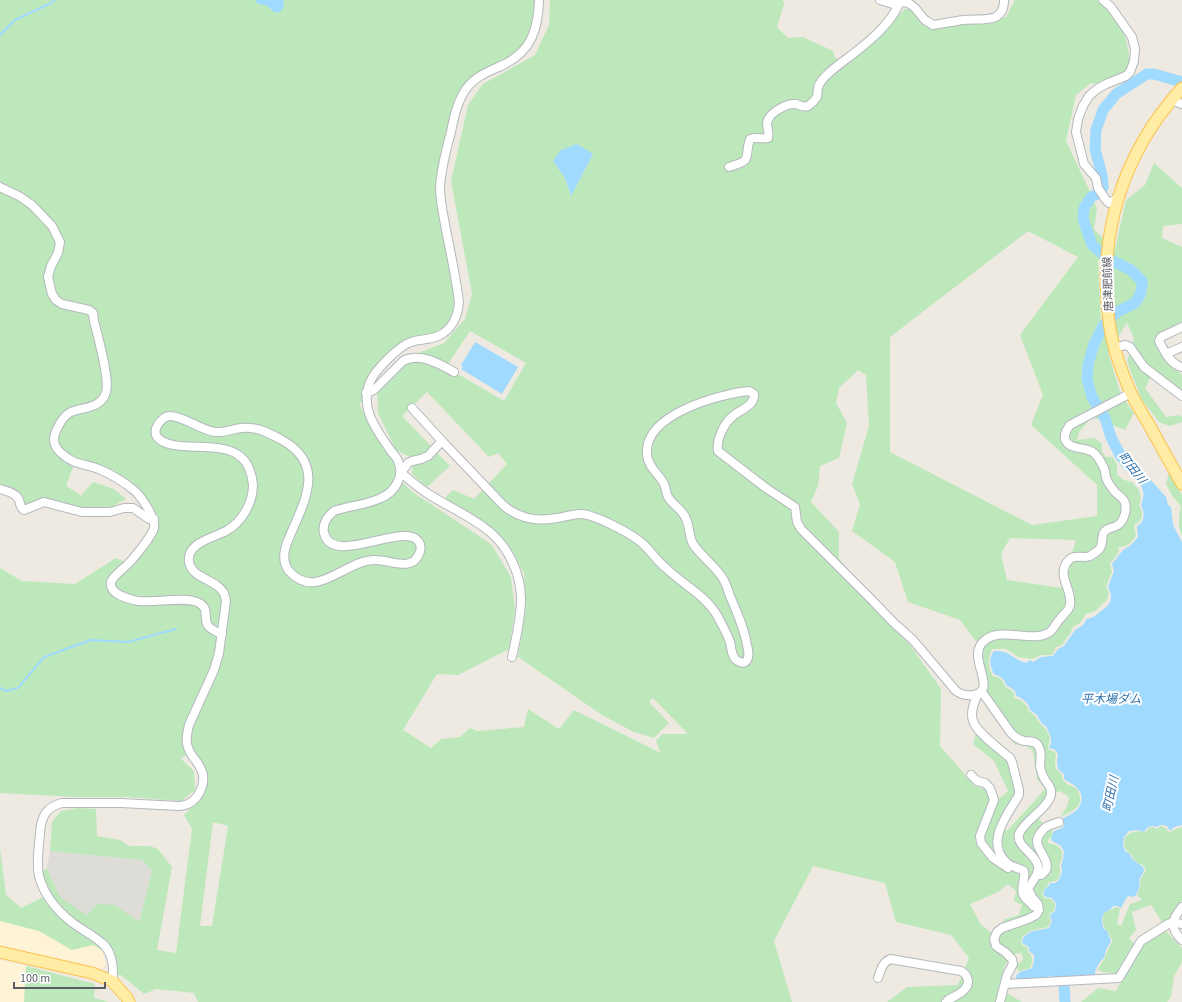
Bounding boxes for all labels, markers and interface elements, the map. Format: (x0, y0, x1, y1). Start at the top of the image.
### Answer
street label: 唐津肥前線 (1100, 256, 1116, 312)
water label: 町田川 (1114, 449, 1151, 489)
water label: 平木場ダム (1081, 691, 1141, 708)
water label: 町田川 (1099, 773, 1123, 813)
scale bar (14, 964, 105, 990)
text: 100 m (20, 970, 50, 987)

